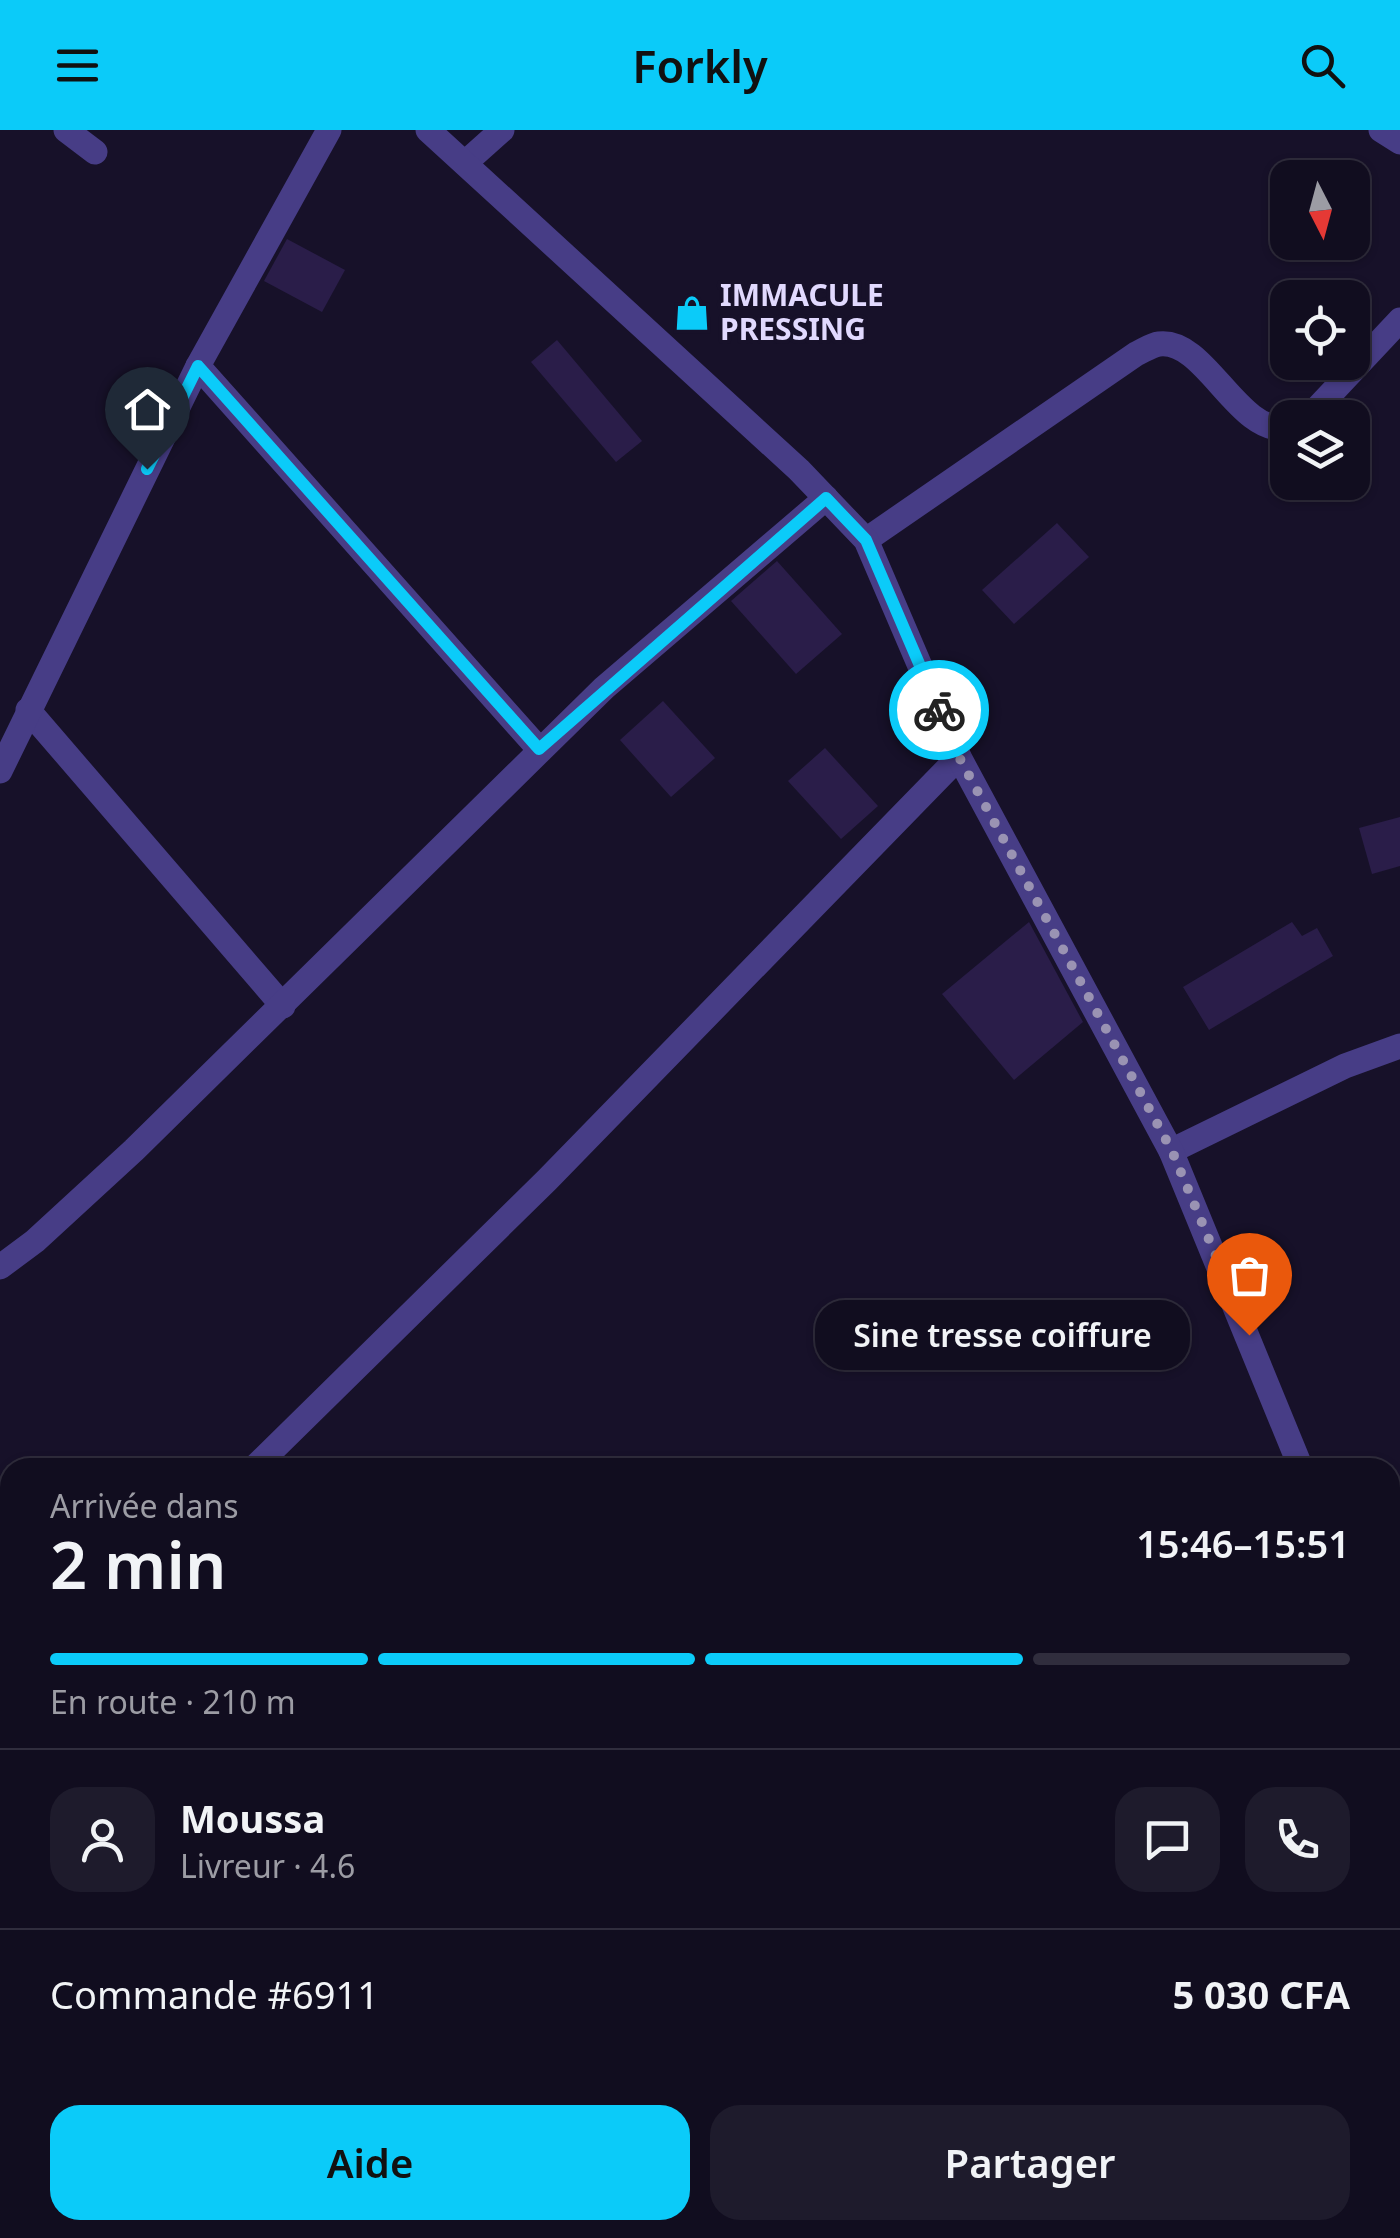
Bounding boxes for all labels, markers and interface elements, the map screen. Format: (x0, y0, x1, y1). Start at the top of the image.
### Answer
text: Forkly (632, 35, 768, 96)
icon: menu (50, 38, 105, 93)
icon: search (1295, 38, 1350, 93)
north arrow (1270, 160, 1370, 260)
map controls (1270, 160, 1370, 500)
place label: IMMACULE PRESSING (720, 274, 884, 349)
button: locate (1270, 280, 1370, 380)
shop icon: IMMACULE PRESSING (673, 294, 711, 332)
pin (105, 367, 190, 470)
icon: home (120, 382, 175, 437)
button: layers (1270, 400, 1370, 500)
courier (889, 660, 989, 760)
icon: bike (912, 683, 967, 738)
pin (1207, 1233, 1292, 1336)
icon: bag (1222, 1248, 1277, 1303)
callout: Sine tresse coiffure (814, 1300, 1189, 1370)
text: Sine tresse coiffure (853, 1313, 1152, 1356)
text: Arrivée dans (50, 1484, 239, 1527)
text: 15:46–15:51 (1136, 1517, 1350, 1569)
text: 2 min (50, 1520, 226, 1608)
text: En route · 210 m (50, 1680, 296, 1723)
button: person (50, 1787, 155, 1892)
button: chat (1115, 1787, 1220, 1892)
button: phone (1245, 1787, 1350, 1892)
text: Moussa (180, 1792, 325, 1844)
text: Livreur · 4.6 (180, 1844, 355, 1887)
text: Commande #6911 (50, 1968, 379, 2020)
text: 5 030 CFA (1173, 1968, 1350, 2020)
button: Aide (50, 2105, 690, 2220)
button: Partager (710, 2105, 1350, 2220)

